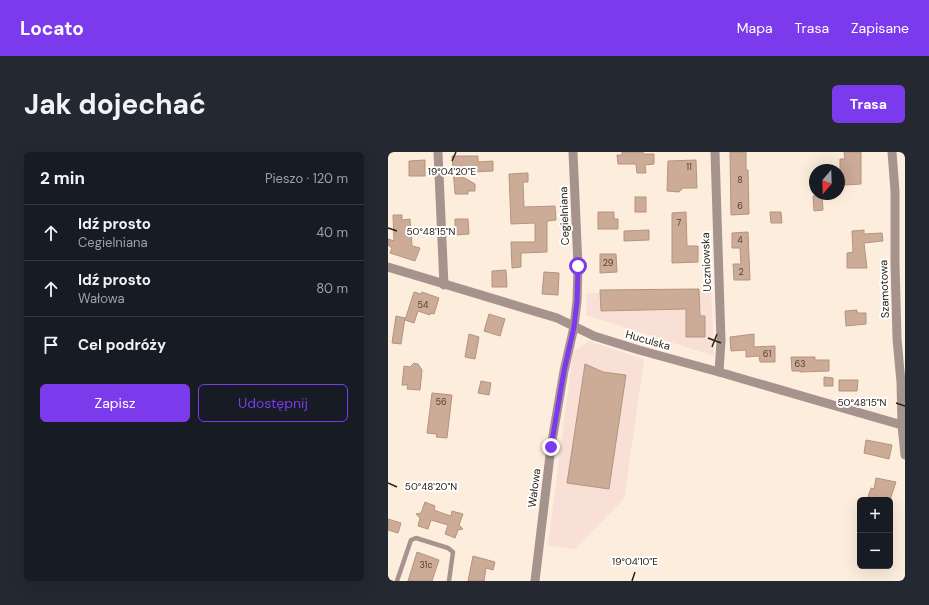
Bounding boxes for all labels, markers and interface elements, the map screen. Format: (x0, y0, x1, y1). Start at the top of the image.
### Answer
text: Locato (20, 16, 84, 41)
text: Mapa (737, 19, 773, 37)
text: Trasa (795, 19, 829, 37)
text: Zapisane (851, 19, 909, 37)
button: Trasa (832, 85, 905, 123)
text: Jak dojechać (24, 86, 206, 123)
house number: 11 (686, 161, 692, 173)
north arrow (809, 164, 845, 200)
text: 19°04'20"E (428, 165, 477, 178)
text: 2 min (40, 167, 85, 189)
text: Pieszo · 120 m (265, 170, 348, 187)
house number: 8 (737, 174, 743, 186)
street label: Cegielniana (556, 186, 572, 246)
house number: 6 (737, 200, 743, 212)
text: Idź prosto (78, 214, 151, 234)
house number: 7 (677, 217, 682, 229)
icon: ahead (40, 222, 62, 244)
text: 40 m (316, 224, 348, 241)
text: 50°48'15"N (407, 225, 456, 238)
street label: Uczniowska (698, 232, 714, 292)
text: Cegielniana (78, 234, 148, 251)
house number: 4 (737, 234, 743, 246)
route start (569, 257, 587, 275)
house number: 29 (603, 257, 614, 269)
street label: Szamotowa (876, 260, 892, 318)
house number: 2 (738, 266, 744, 278)
text: Idź prosto (78, 270, 151, 290)
icon: ahead (40, 278, 62, 300)
text: 80 m (316, 280, 348, 297)
text: Wałowa (78, 290, 125, 307)
house number: 54 (418, 299, 429, 311)
street label: Huculska (624, 327, 672, 353)
icon: arrive (40, 334, 62, 356)
text: Cel podróży (78, 335, 166, 355)
house number: 61 (763, 348, 771, 360)
house number: 63 (795, 358, 805, 370)
button: Zapisz (40, 384, 190, 422)
button: Udostępnij (198, 384, 348, 422)
house number: 56 (435, 396, 447, 408)
text: 50°48'15"N (838, 396, 887, 409)
route end (542, 438, 560, 456)
street label: Wałowa (525, 468, 543, 508)
text: 50°48'20"N (405, 480, 457, 493)
map controls (857, 497, 893, 569)
button: + (857, 497, 893, 533)
button: − (857, 533, 893, 569)
text: 19°04'10"E (612, 555, 658, 568)
house number: 31c (419, 559, 433, 571)

